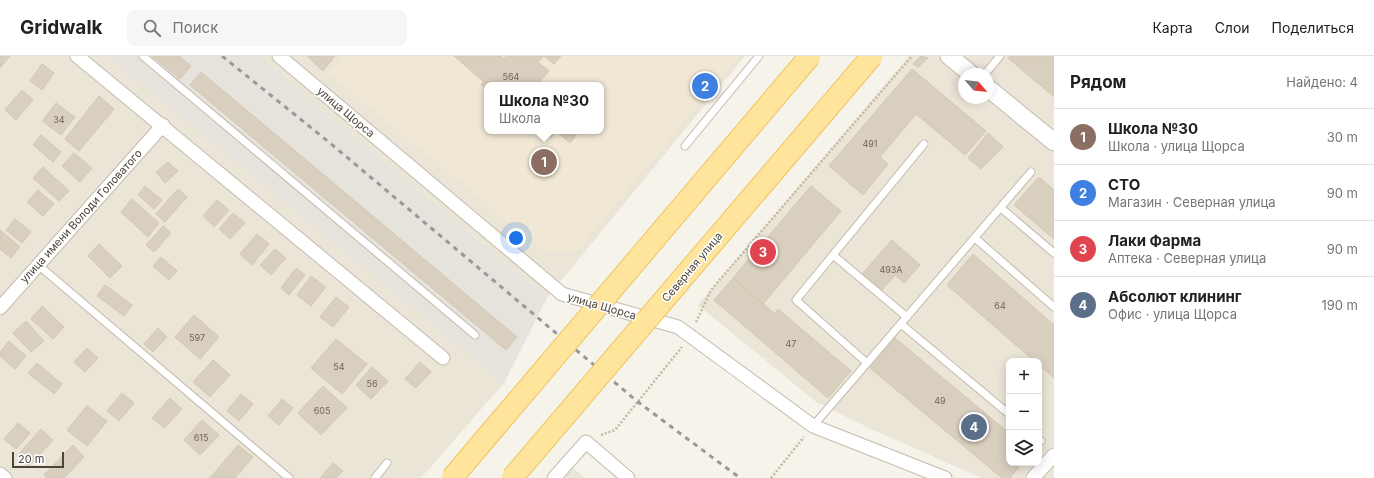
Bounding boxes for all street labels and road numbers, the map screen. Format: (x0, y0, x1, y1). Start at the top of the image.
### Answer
street label: улица Щорса (314, 84, 378, 140)
street label: улица имени Володи Головатого (17, 146, 145, 286)
street label: Северная улица (659, 229, 725, 305)
street label: улица Щорса (566, 289, 638, 323)

